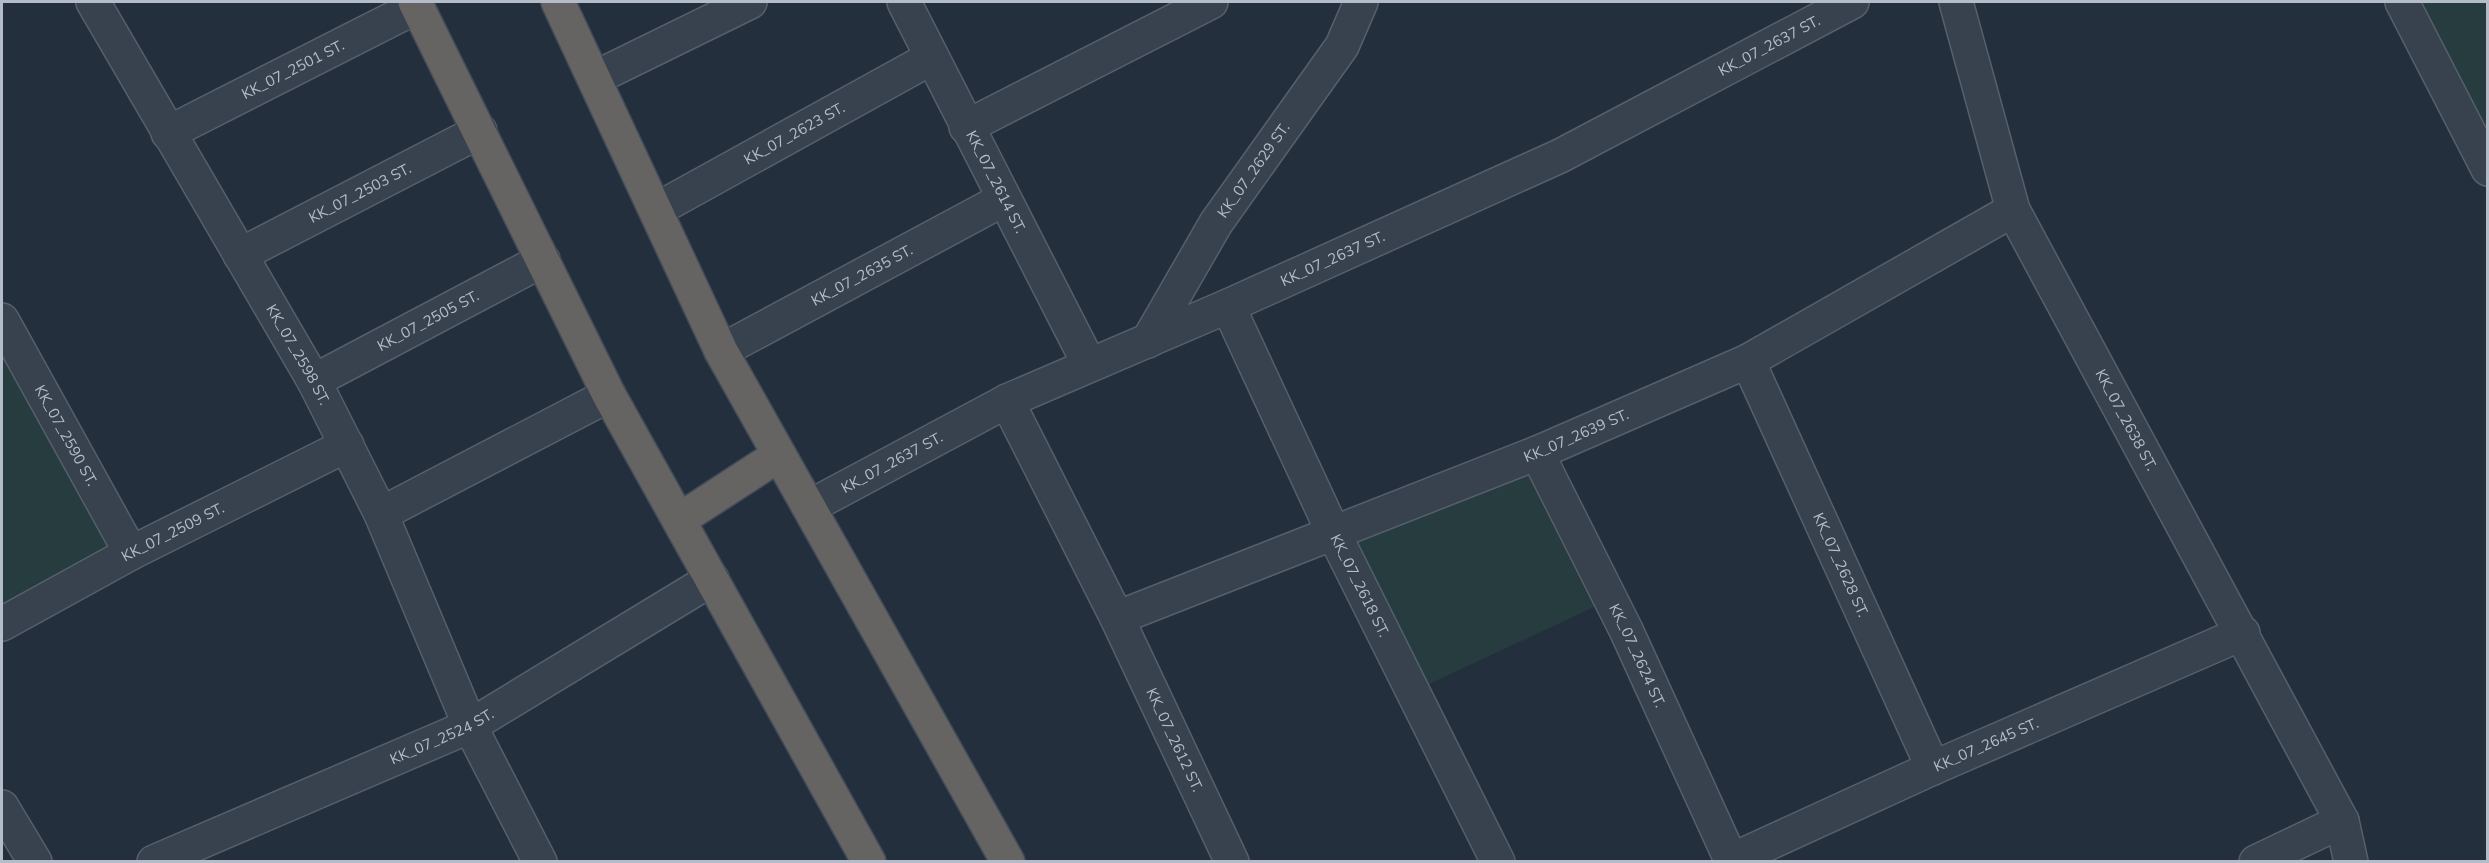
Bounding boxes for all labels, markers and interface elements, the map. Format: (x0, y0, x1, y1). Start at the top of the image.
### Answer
street label: KK_07_2637 ST. (1715, 11, 1824, 81)
street label: KK_07_2501 ST. (238, 35, 348, 104)
street label: KK_07_2623 ST. (740, 98, 848, 170)
street label: KK_07_2629 ST. (1213, 119, 1294, 222)
street label: KK_07_2614 ST. (961, 127, 1030, 237)
street label: KK_07_2503 ST. (305, 158, 415, 228)
street label: KK_07_2637 ST. (1277, 226, 1388, 291)
street label: KK_07_2635 ST. (808, 240, 916, 311)
street label: KK_07_2505 ST. (374, 286, 482, 356)
street label: KK_07_2598 ST. (262, 301, 334, 408)
street label: KK_07_2638 ST. (2091, 366, 2161, 474)
street label: KK_07_2590 ST. (30, 381, 102, 490)
street label: KK_07_2639 ST. (1521, 404, 1632, 467)
street label: KK_07_2637 ST. (838, 427, 946, 498)
street label: KK_07_2509 ST. (118, 498, 228, 566)
street label: KK_07_2628 ST. (1808, 510, 1873, 620)
street label: KK_07_2618 ST. (1326, 531, 1394, 640)
street label: KK_07_2624 ST. (1604, 600, 1670, 711)
street label: KK_07_2612 ST. (1141, 685, 1207, 795)
street label: KK_07_2524 ST. (387, 704, 498, 769)
street label: KK_07_2645 ST. (1931, 713, 2042, 776)

